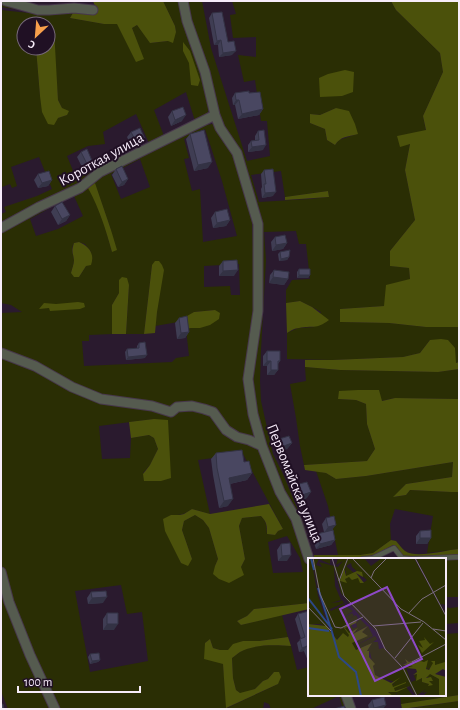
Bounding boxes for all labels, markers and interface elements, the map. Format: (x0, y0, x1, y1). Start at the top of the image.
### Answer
north arrow (16, 16, 56, 56)
text: С (27, 38, 37, 51)
street label: Короткая улица (56, 130, 146, 189)
street label: Первомайская улица (264, 422, 325, 545)
inset map (308, 558, 446, 696)
scale bar (18, 668, 140, 694)
text: 100 m (24, 676, 52, 688)

